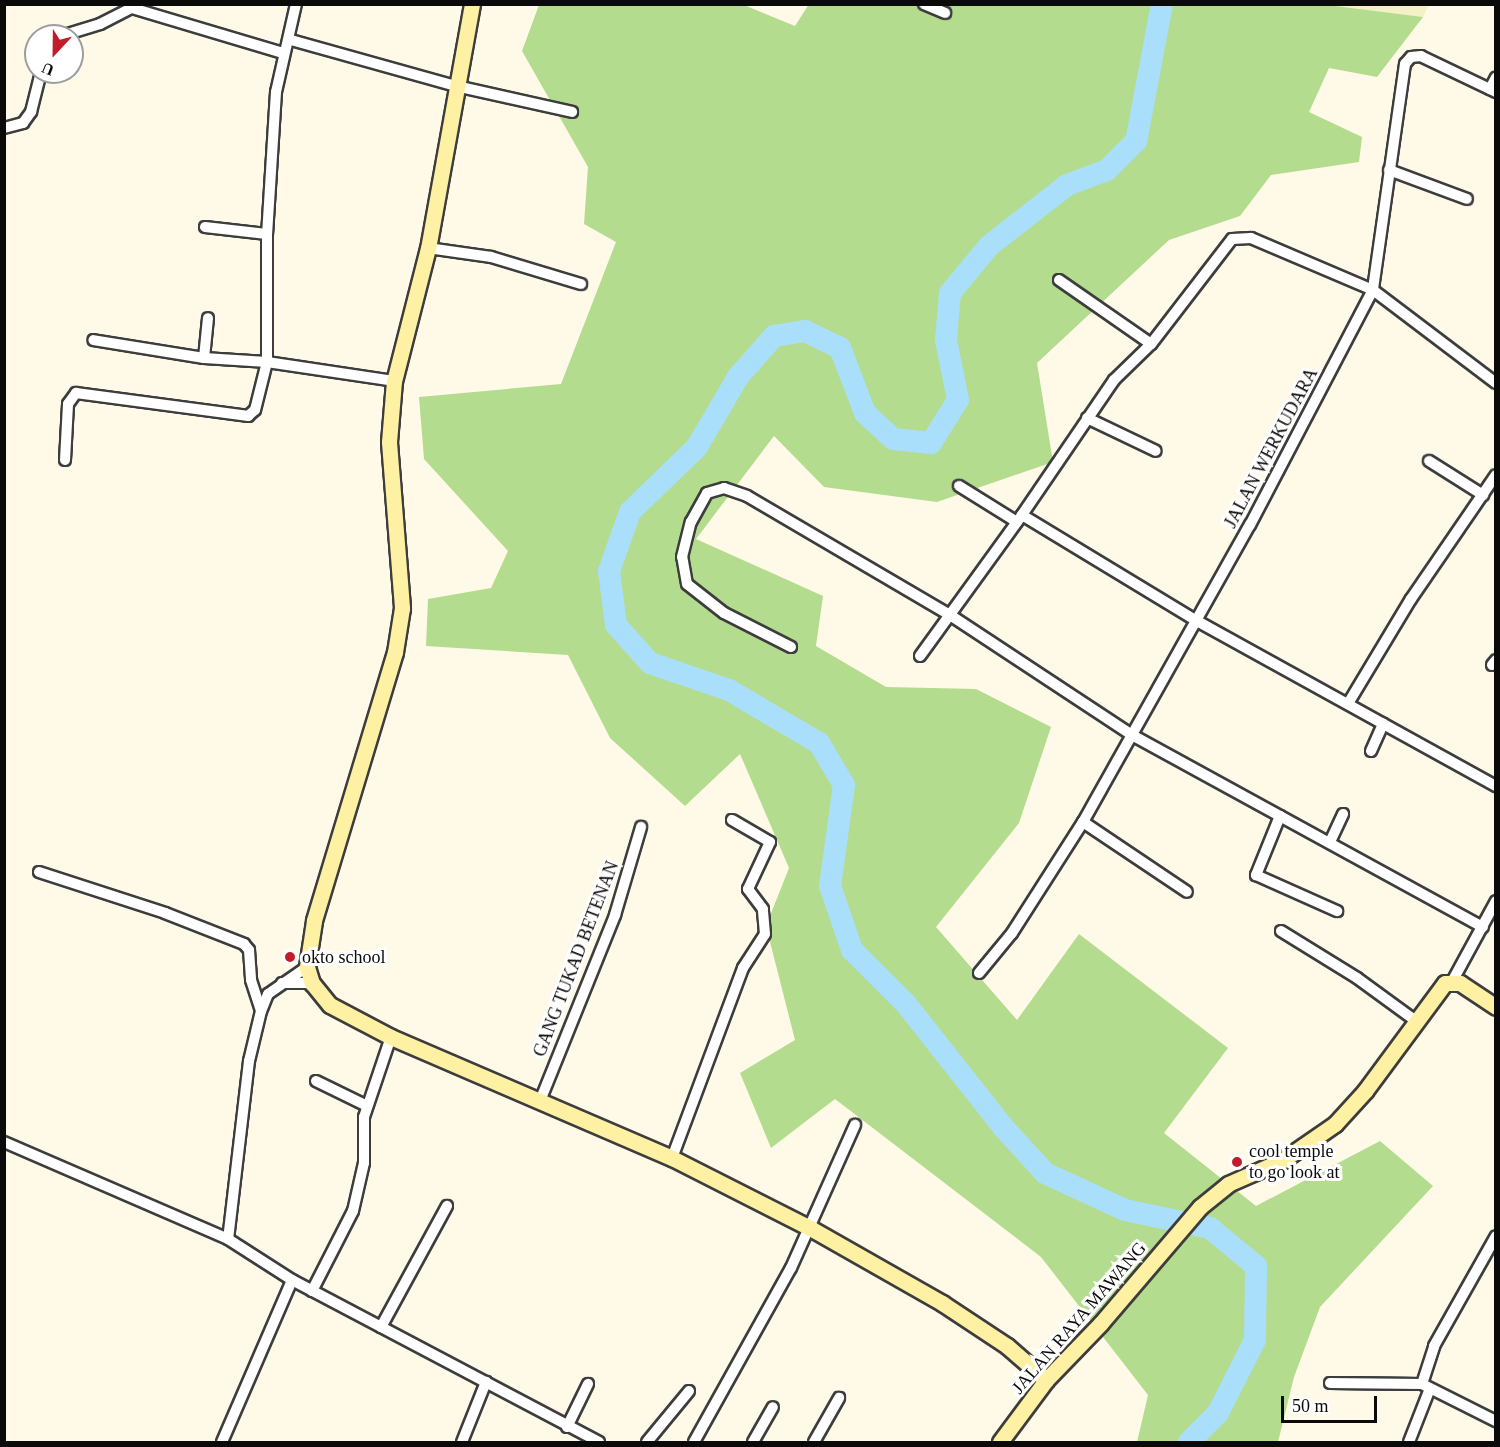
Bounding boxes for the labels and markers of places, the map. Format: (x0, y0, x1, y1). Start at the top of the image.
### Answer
place label: okto school (302, 946, 385, 968)
marker: okto school (283, 950, 297, 964)
place label: cool temple to go look at (1249, 1141, 1339, 1184)
marker: cool temple to go look at (1230, 1155, 1244, 1169)

